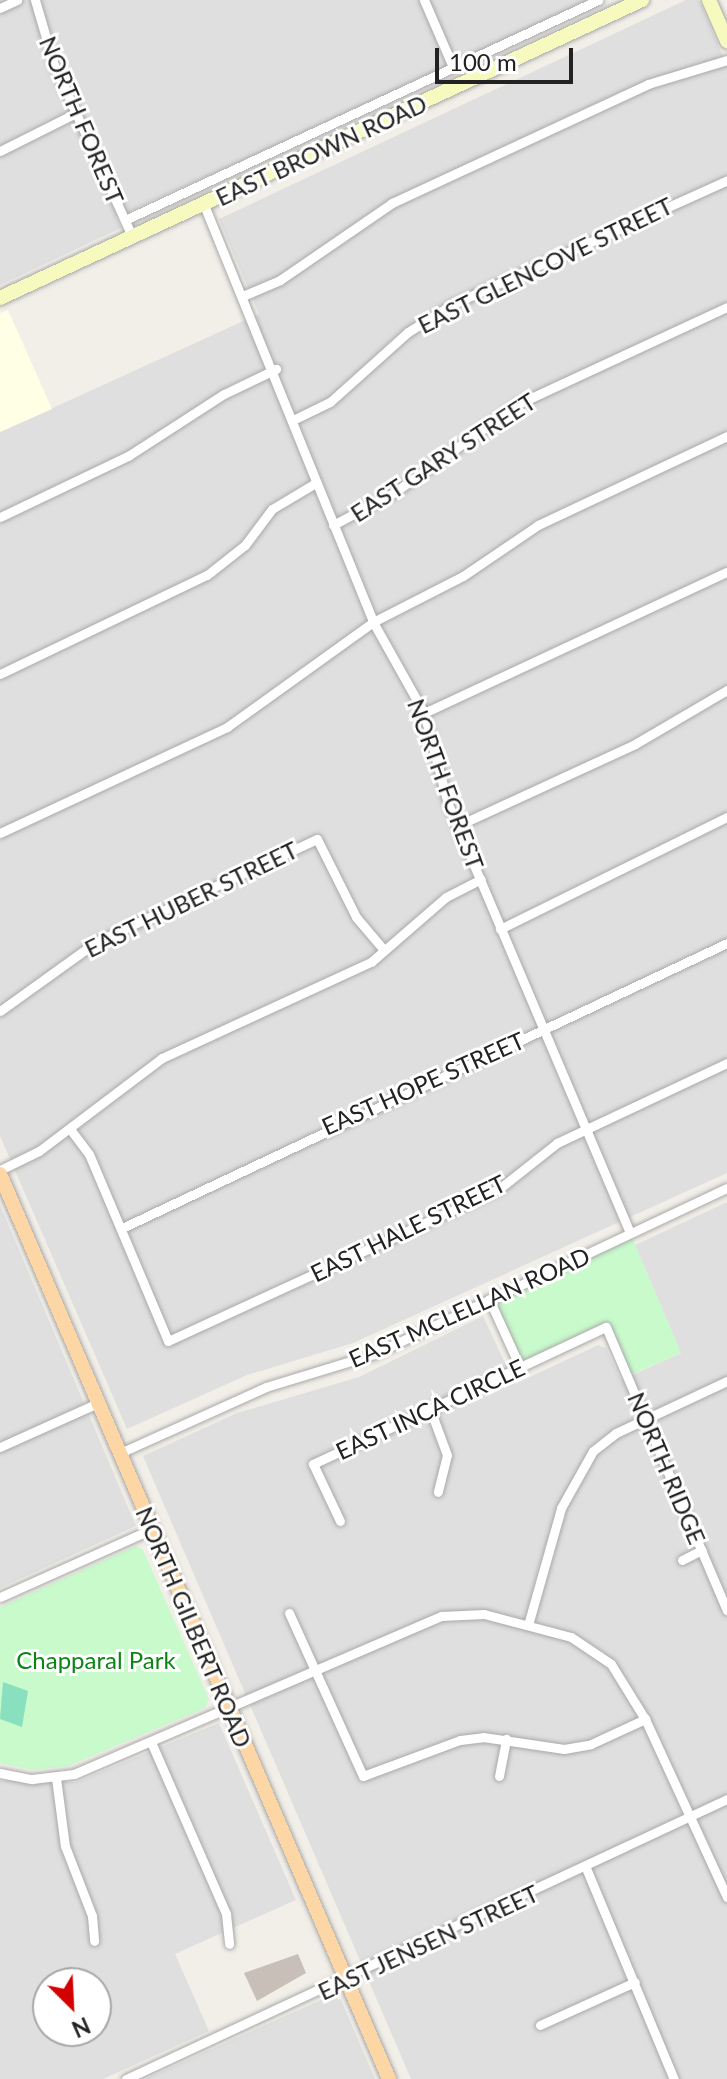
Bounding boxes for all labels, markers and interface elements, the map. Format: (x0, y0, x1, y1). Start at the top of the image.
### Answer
street label: NORTH FOREST (34, 32, 130, 208)
scale bar (439, 32, 577, 82)
text: 100 m (449, 47, 517, 76)
street label: EAST BROWN ROAD (211, 88, 431, 212)
street label: EAST GLENCOVE STREET (413, 191, 677, 339)
street label: EAST GARY STREET (344, 386, 542, 528)
street label: NORTH FOREST (402, 695, 490, 873)
street label: EAST HUBER STREET (79, 835, 303, 963)
street label: EAST HOPE STREET (317, 1025, 529, 1141)
street label: EAST HALE STREET (305, 1168, 511, 1288)
street label: EAST MCLELLAN ROAD (344, 1241, 594, 1373)
street label: EAST INCA CIRCLE (330, 1352, 530, 1466)
street label: NORTH RIDGE (622, 1388, 712, 1548)
street label: NORTH GILBERT ROAD (130, 1502, 258, 1752)
park label: Chapparal Park (16, 1646, 176, 1674)
street label: EAST JENSEN STREET (313, 1878, 543, 2006)
north arrow (32, 1967, 112, 2047)
text: N (68, 2012, 94, 2043)

